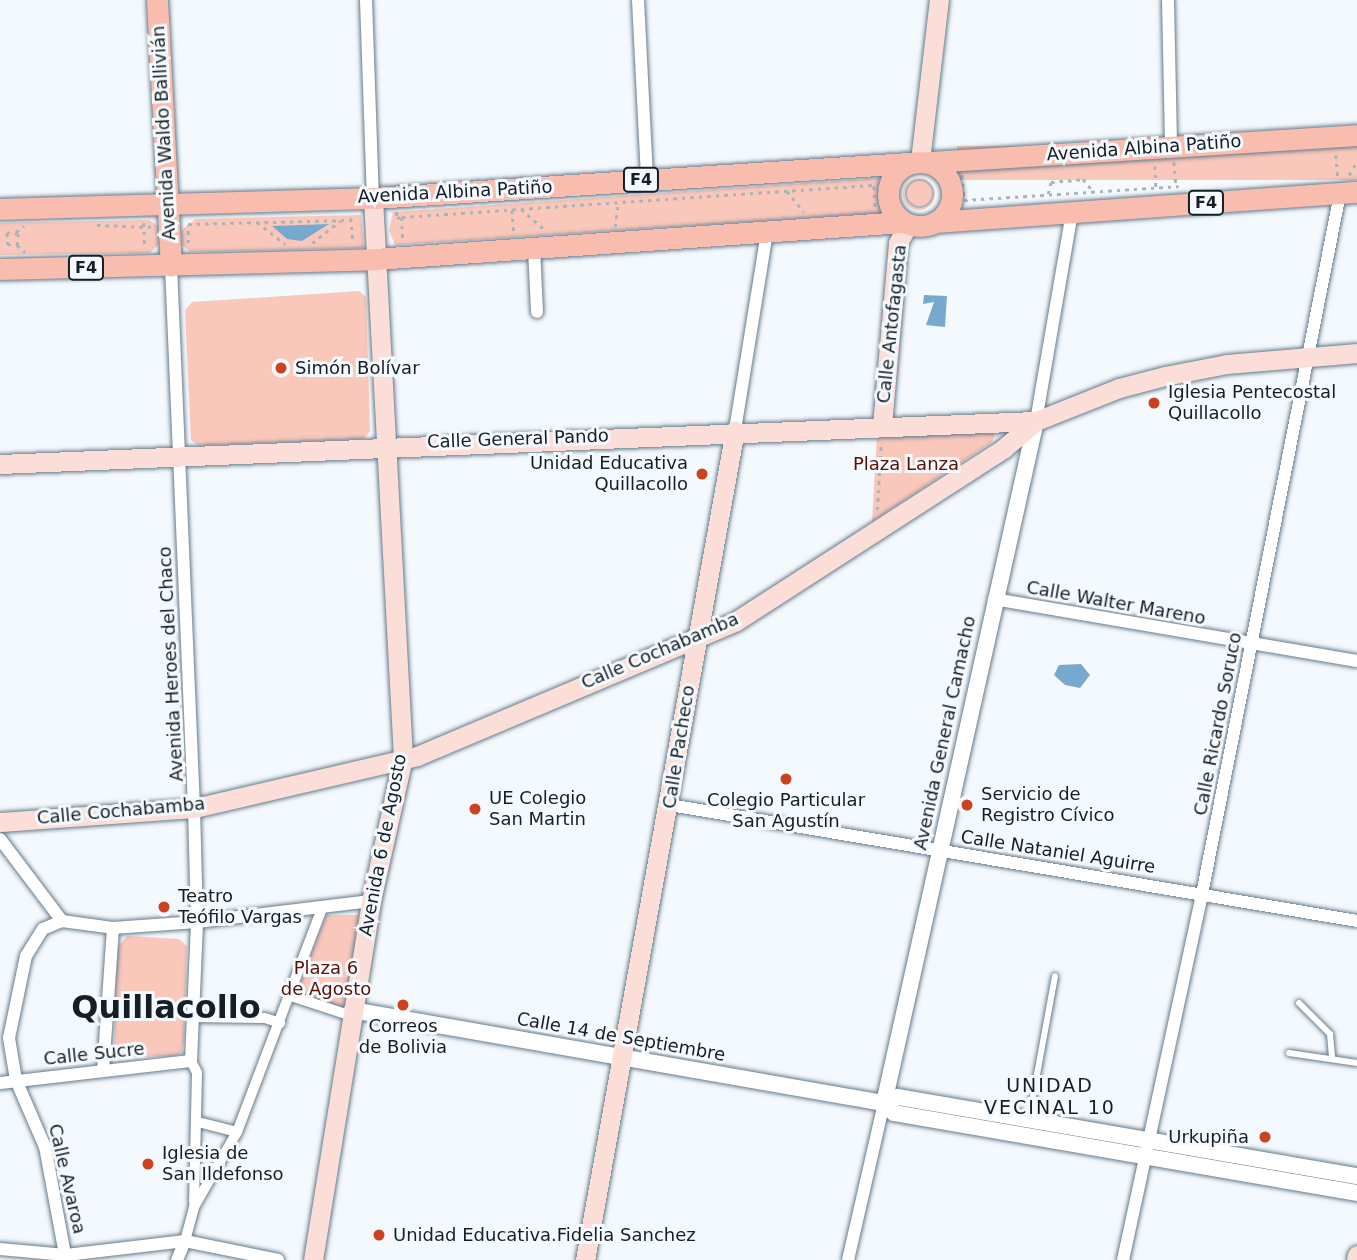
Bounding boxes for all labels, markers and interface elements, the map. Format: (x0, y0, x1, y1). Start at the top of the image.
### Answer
street label: Avenida Waldo Ballivián (148, 25, 180, 241)
street label: Avenida Albina Patiño (1046, 130, 1242, 166)
road number: F4 (622, 168, 660, 192)
street label: Avenida Albina Patiño (357, 176, 553, 208)
road number: F4 (1187, 190, 1225, 216)
street label: Calle Antofagasta (873, 244, 911, 404)
road number: F4 (67, 256, 105, 280)
place label: Simón Bolívar (295, 357, 420, 379)
marker: Simón Bolívar (273, 360, 289, 376)
place label: Iglesia Pentecostal Quillacollo (1168, 382, 1336, 424)
marker: Iglesia Pentecostal Quillacollo (1146, 395, 1162, 411)
street label: Calle General Pando (427, 425, 609, 453)
place label: Unidad Educativa Quillacollo (530, 453, 688, 496)
park label: Plaza Lanza (853, 453, 959, 475)
marker: Unidad Educativa Quillacollo (694, 466, 710, 482)
street label: Avenida Heroes del Chaco (154, 546, 188, 782)
street label: Calle Walter Mareno (1025, 577, 1207, 629)
street label: Calle Cochabamba (578, 608, 742, 694)
street label: Avenida General Camacho (910, 614, 980, 852)
street label: Calle Ricardo Soruco (1190, 631, 1246, 817)
street label: Calle Pacheco (659, 684, 699, 810)
street label: Avenida 6 de Agosto (355, 752, 411, 938)
marker: Colegio Particular San Agustín (778, 771, 794, 787)
place label: Servicio de Registro Cívico (981, 784, 1115, 826)
place label: UE Colegio San Martin (489, 788, 586, 830)
place label: Colegio Particular San Agustín (707, 790, 865, 832)
street label: Calle Cochabamba (36, 793, 206, 829)
marker: Servicio de Registro Cívico (959, 797, 975, 813)
marker: UE Colegio San Martin (467, 801, 483, 817)
street label: Calle Nataniel Aguirre (959, 826, 1157, 878)
place label: Teatro Teófilo Vargas (178, 886, 302, 928)
marker: Teatro Teófilo Vargas (156, 899, 172, 915)
park label: Plaza 6 de Agosto (281, 958, 371, 1000)
district label: Quillacollo (71, 988, 261, 1026)
marker: Correos de Bolivia (395, 997, 411, 1013)
street label: Calle 14 de Septiembre (515, 1008, 727, 1066)
place label: Correos de Bolivia (359, 1016, 447, 1058)
street label: Calle Sucre (43, 1038, 145, 1070)
district label: UNIDAD VECINAL 10 (985, 1075, 1115, 1119)
street label: Calle Avaroa (44, 1122, 90, 1236)
place label: Urkupiña (1168, 1126, 1249, 1148)
marker: Urkupiña (1255, 1127, 1275, 1147)
place label: Iglesia de San Ildefonso (162, 1143, 284, 1186)
marker: Iglesia de San Ildefonso (140, 1156, 156, 1172)
place label: Unidad Educativa.Fidelia Sanchez (393, 1224, 696, 1246)
marker: Unidad Educativa.Fidelia Sanchez (371, 1227, 387, 1243)

